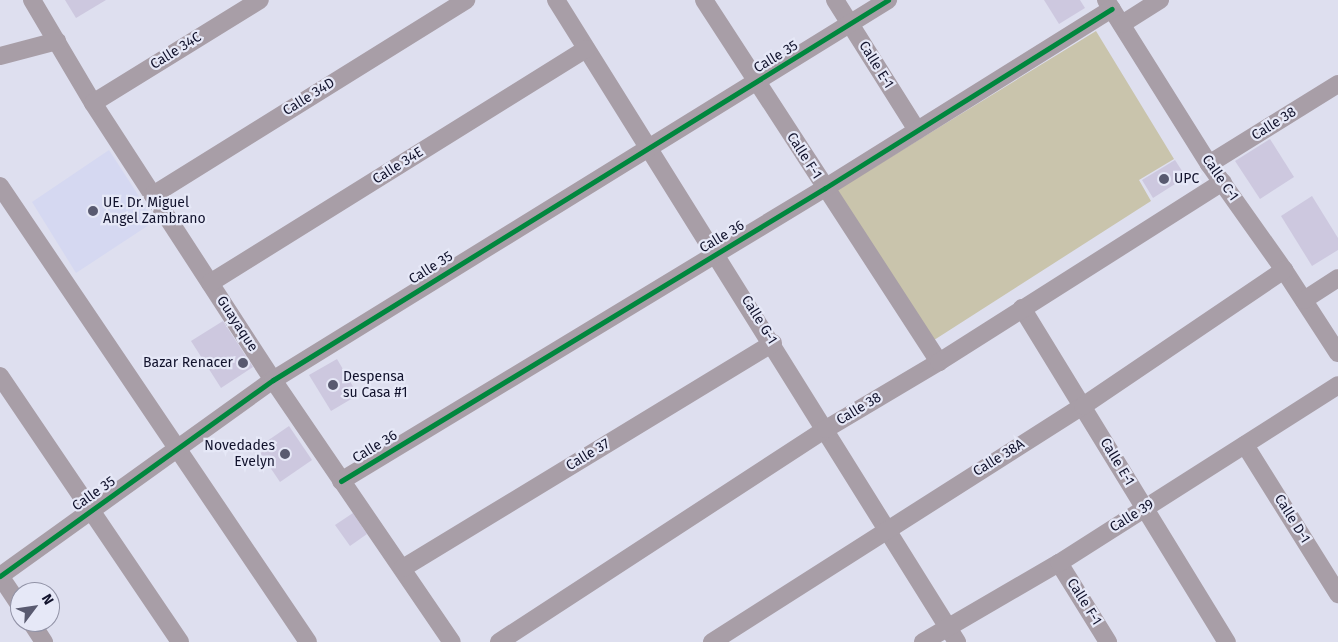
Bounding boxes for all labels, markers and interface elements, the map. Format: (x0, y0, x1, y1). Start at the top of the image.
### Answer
street label: Calle 34C (147, 29, 205, 73)
street label: Calle 35 (751, 37, 801, 77)
street label: Calle E-1 (855, 38, 897, 92)
street label: Calle 34D (280, 75, 338, 119)
street label: Calle 38 (1249, 104, 1299, 144)
street label: Calle F-1 (783, 130, 825, 182)
street label: Calle 34E (370, 144, 426, 188)
street label: Calle C-1 (1198, 152, 1242, 204)
place label: UPC (1174, 171, 1199, 187)
marker: UPC (1158, 173, 1170, 185)
place label: UE. Dr. Miguel Angel Zambrano (103, 195, 206, 228)
marker: UE. Dr. Miguel Angel Zambrano (87, 205, 99, 217)
street label: Calle 36 (697, 217, 747, 257)
street label: Calle 35 (406, 248, 456, 288)
street label: Guayaque (213, 293, 261, 355)
street label: Calle G-1 (738, 293, 780, 347)
place label: Bazar Renacer (143, 355, 233, 371)
marker: Bazar Renacer (237, 357, 249, 369)
place label: Despensa su Casa #1 (343, 369, 408, 402)
marker: Despensa su Casa #1 (327, 379, 339, 391)
street label: Calle 38 (834, 389, 884, 429)
street label: Calle 36 (350, 427, 400, 467)
street label: Calle 37 (563, 435, 613, 475)
street label: Calle E-1 (1096, 435, 1138, 489)
street label: Calle 38A (970, 436, 1028, 480)
place label: Novedades Evelyn (204, 438, 275, 471)
marker: Novedades Evelyn (279, 448, 291, 460)
street label: Calle 35 (69, 473, 119, 515)
street label: Calle D-1 (1270, 491, 1314, 547)
street label: Calle 39 (1107, 496, 1157, 536)
street label: Calle F-1 (1063, 575, 1105, 629)
north arrow (10, 582, 60, 632)
text: N (38, 591, 57, 608)

